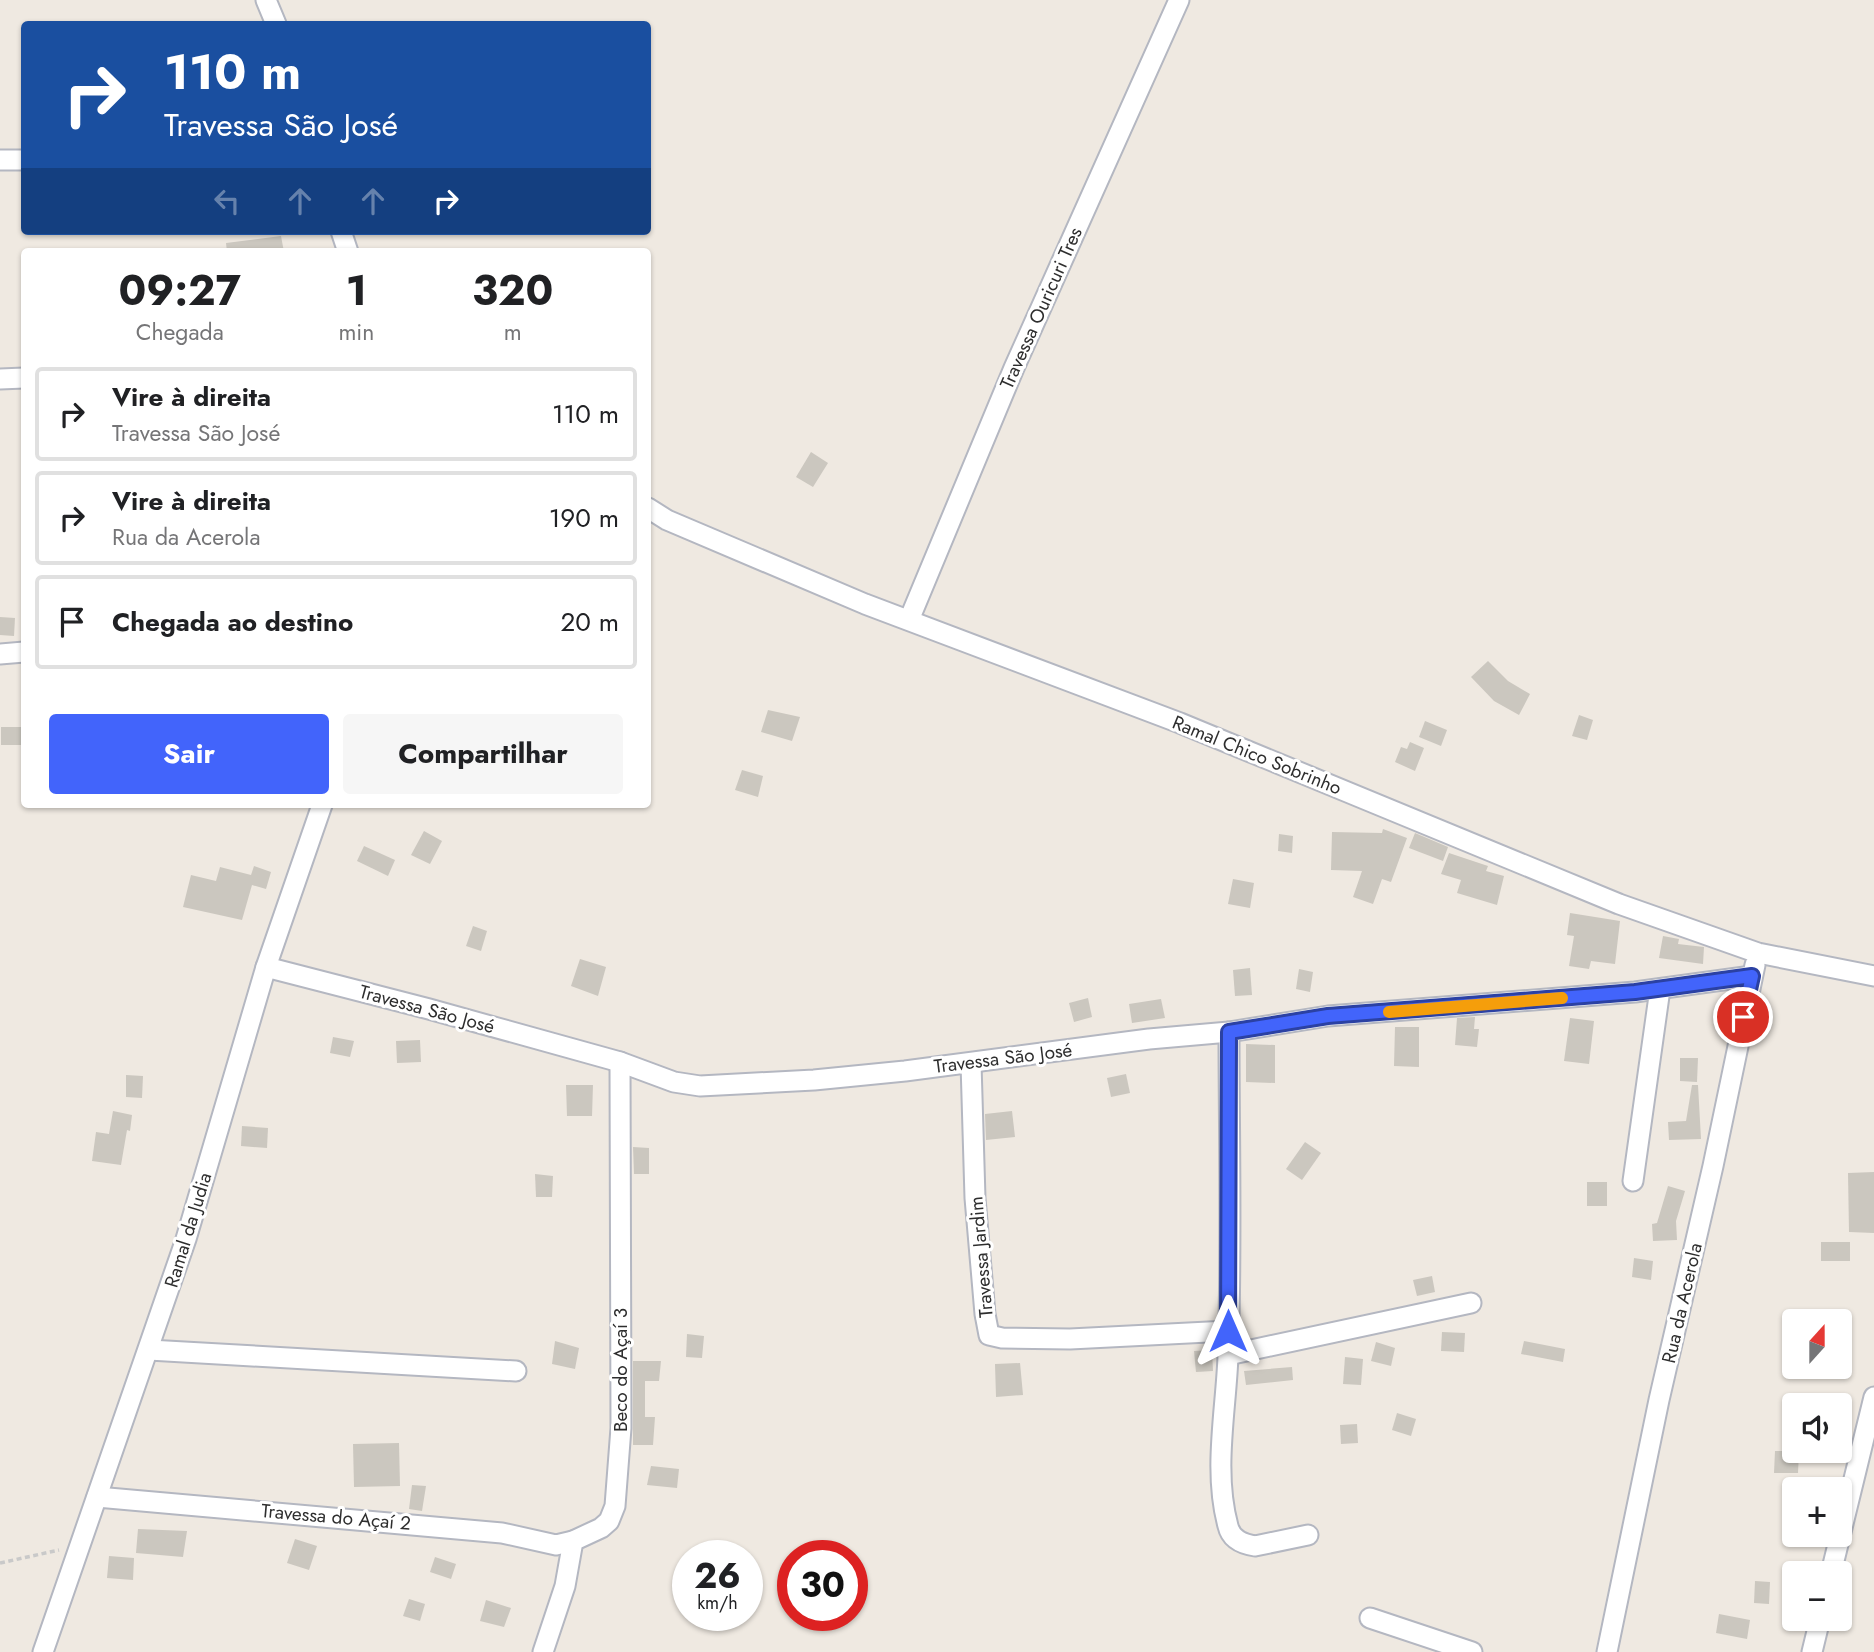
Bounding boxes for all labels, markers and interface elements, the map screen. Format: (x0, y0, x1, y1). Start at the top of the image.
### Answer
text: 110 m (164, 37, 301, 107)
icon: right (49, 49, 140, 140)
text: Travessa São José (164, 102, 398, 148)
icon: left (208, 182, 246, 220)
icon: ahead (281, 182, 319, 220)
icon: ahead (354, 182, 392, 220)
icon: right (427, 182, 465, 220)
street label: Travessa Ouricuri Tres (993, 222, 1089, 393)
text: 09:27 (119, 260, 241, 321)
text: 1 (346, 260, 367, 321)
text: 320 (472, 260, 553, 321)
text: Chegada (136, 315, 224, 349)
text: min (338, 315, 374, 349)
text: m (504, 315, 522, 349)
text: Vire à direita (112, 378, 271, 416)
icon: right (53, 395, 91, 433)
text: 110 m (552, 395, 619, 433)
text: Travessa São José (112, 416, 280, 450)
text: Vire à direita (112, 482, 271, 520)
icon: right (53, 499, 91, 537)
text: 190 m (549, 499, 619, 537)
text: Rua da Acerola (112, 520, 260, 554)
icon: arrive (53, 603, 91, 641)
text: Chegada ao destino (112, 603, 353, 641)
text: 20 m (561, 603, 619, 641)
street label: Ramal Chico Sobrinho (1168, 709, 1346, 801)
button: Sair (49, 714, 329, 794)
button: Compartilhar (343, 714, 623, 794)
street label: Travessa São José (356, 978, 498, 1040)
pin (1713, 987, 1773, 1047)
icon: arrive (1724, 998, 1762, 1036)
street label: Travessa São José (932, 1036, 1074, 1080)
street label: Ramal da Judia (158, 1169, 218, 1291)
street label: Travessa Jardim (962, 1195, 1000, 1319)
street label: Rua da Acerola (1655, 1240, 1709, 1366)
position arrow (1191, 1294, 1265, 1368)
street label: Beco do Açaí 3 (607, 1308, 634, 1432)
north arrow (1782, 1309, 1852, 1379)
map controls (1782, 1309, 1852, 1631)
button: sound (1782, 1393, 1852, 1463)
button: + (1782, 1477, 1852, 1547)
street label: Travessa do Açaí 2 (260, 1497, 412, 1537)
speed limit sign: 30 (777, 1540, 868, 1631)
text: 26 (694, 1551, 741, 1601)
button: − (1782, 1561, 1852, 1631)
text: km/h (697, 1590, 738, 1616)

